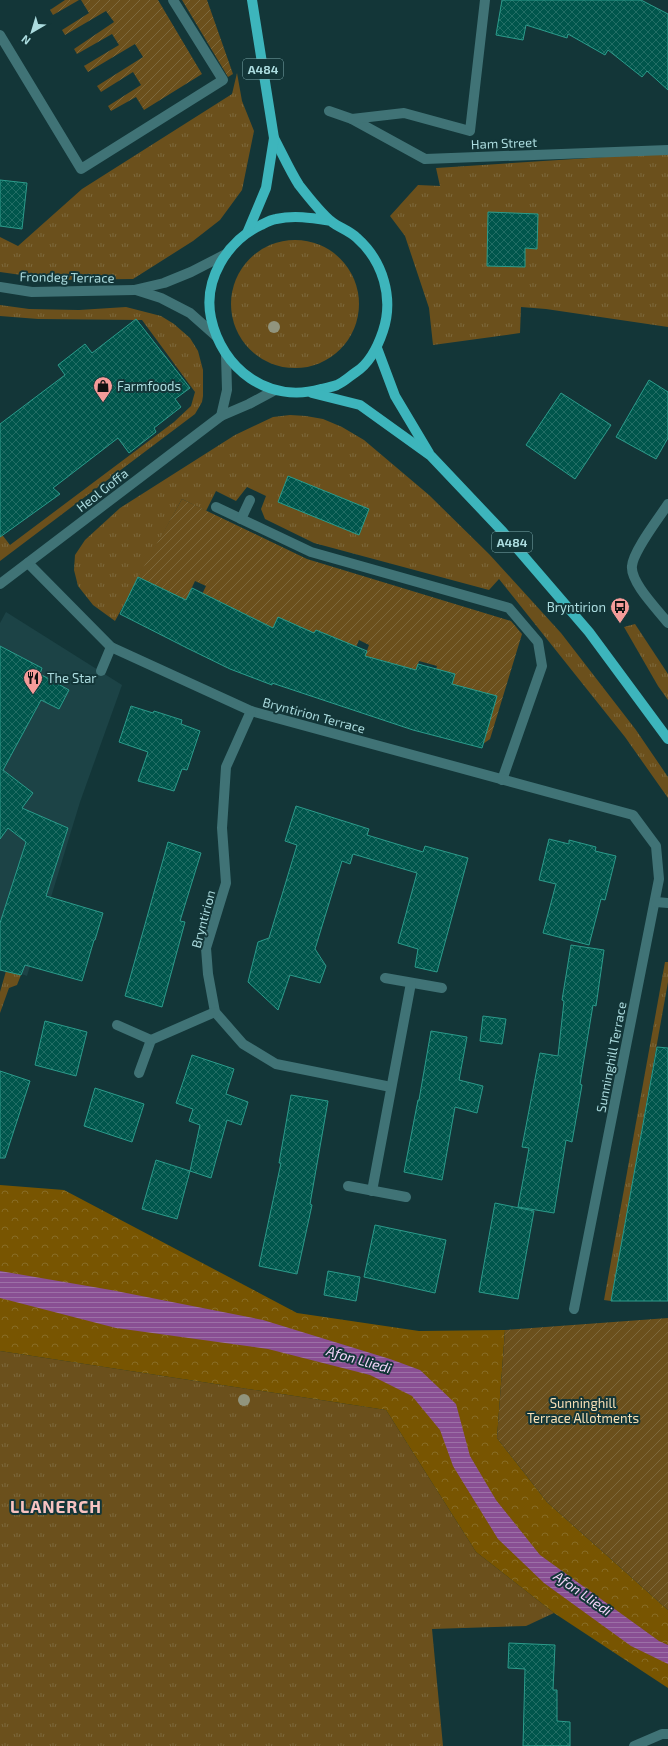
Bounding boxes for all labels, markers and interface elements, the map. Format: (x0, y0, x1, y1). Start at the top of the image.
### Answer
north arrow (12, 12, 52, 52)
text: N (18, 33, 33, 48)
road number: A484 (243, 59, 283, 79)
street label: Ham Street (471, 134, 537, 152)
street label: Frondeg Terrace (19, 268, 115, 286)
shop icon: Farmfoods (92, 375, 114, 403)
place label: Farmfoods (117, 378, 181, 394)
street label: Heol Goffa (73, 465, 131, 515)
road number: A484 (492, 532, 532, 552)
bus stop icon: Bryntirion (609, 596, 631, 624)
place label: Bryntirion (547, 599, 606, 615)
restaurant icon: The Star (22, 667, 44, 695)
place label: The Star (47, 670, 97, 686)
street label: Bryntirion Terrace (261, 694, 367, 736)
street label: Bryntirion (188, 888, 218, 950)
street label: Sunninghill Terrace (592, 1000, 630, 1114)
water label: Afon Lliedi (324, 1341, 394, 1376)
park label: Sunninghill Terrace Allotments (527, 1395, 639, 1426)
district label: LLANERCH (10, 1496, 102, 1516)
water label: Afon Lliedi (550, 1566, 616, 1619)

